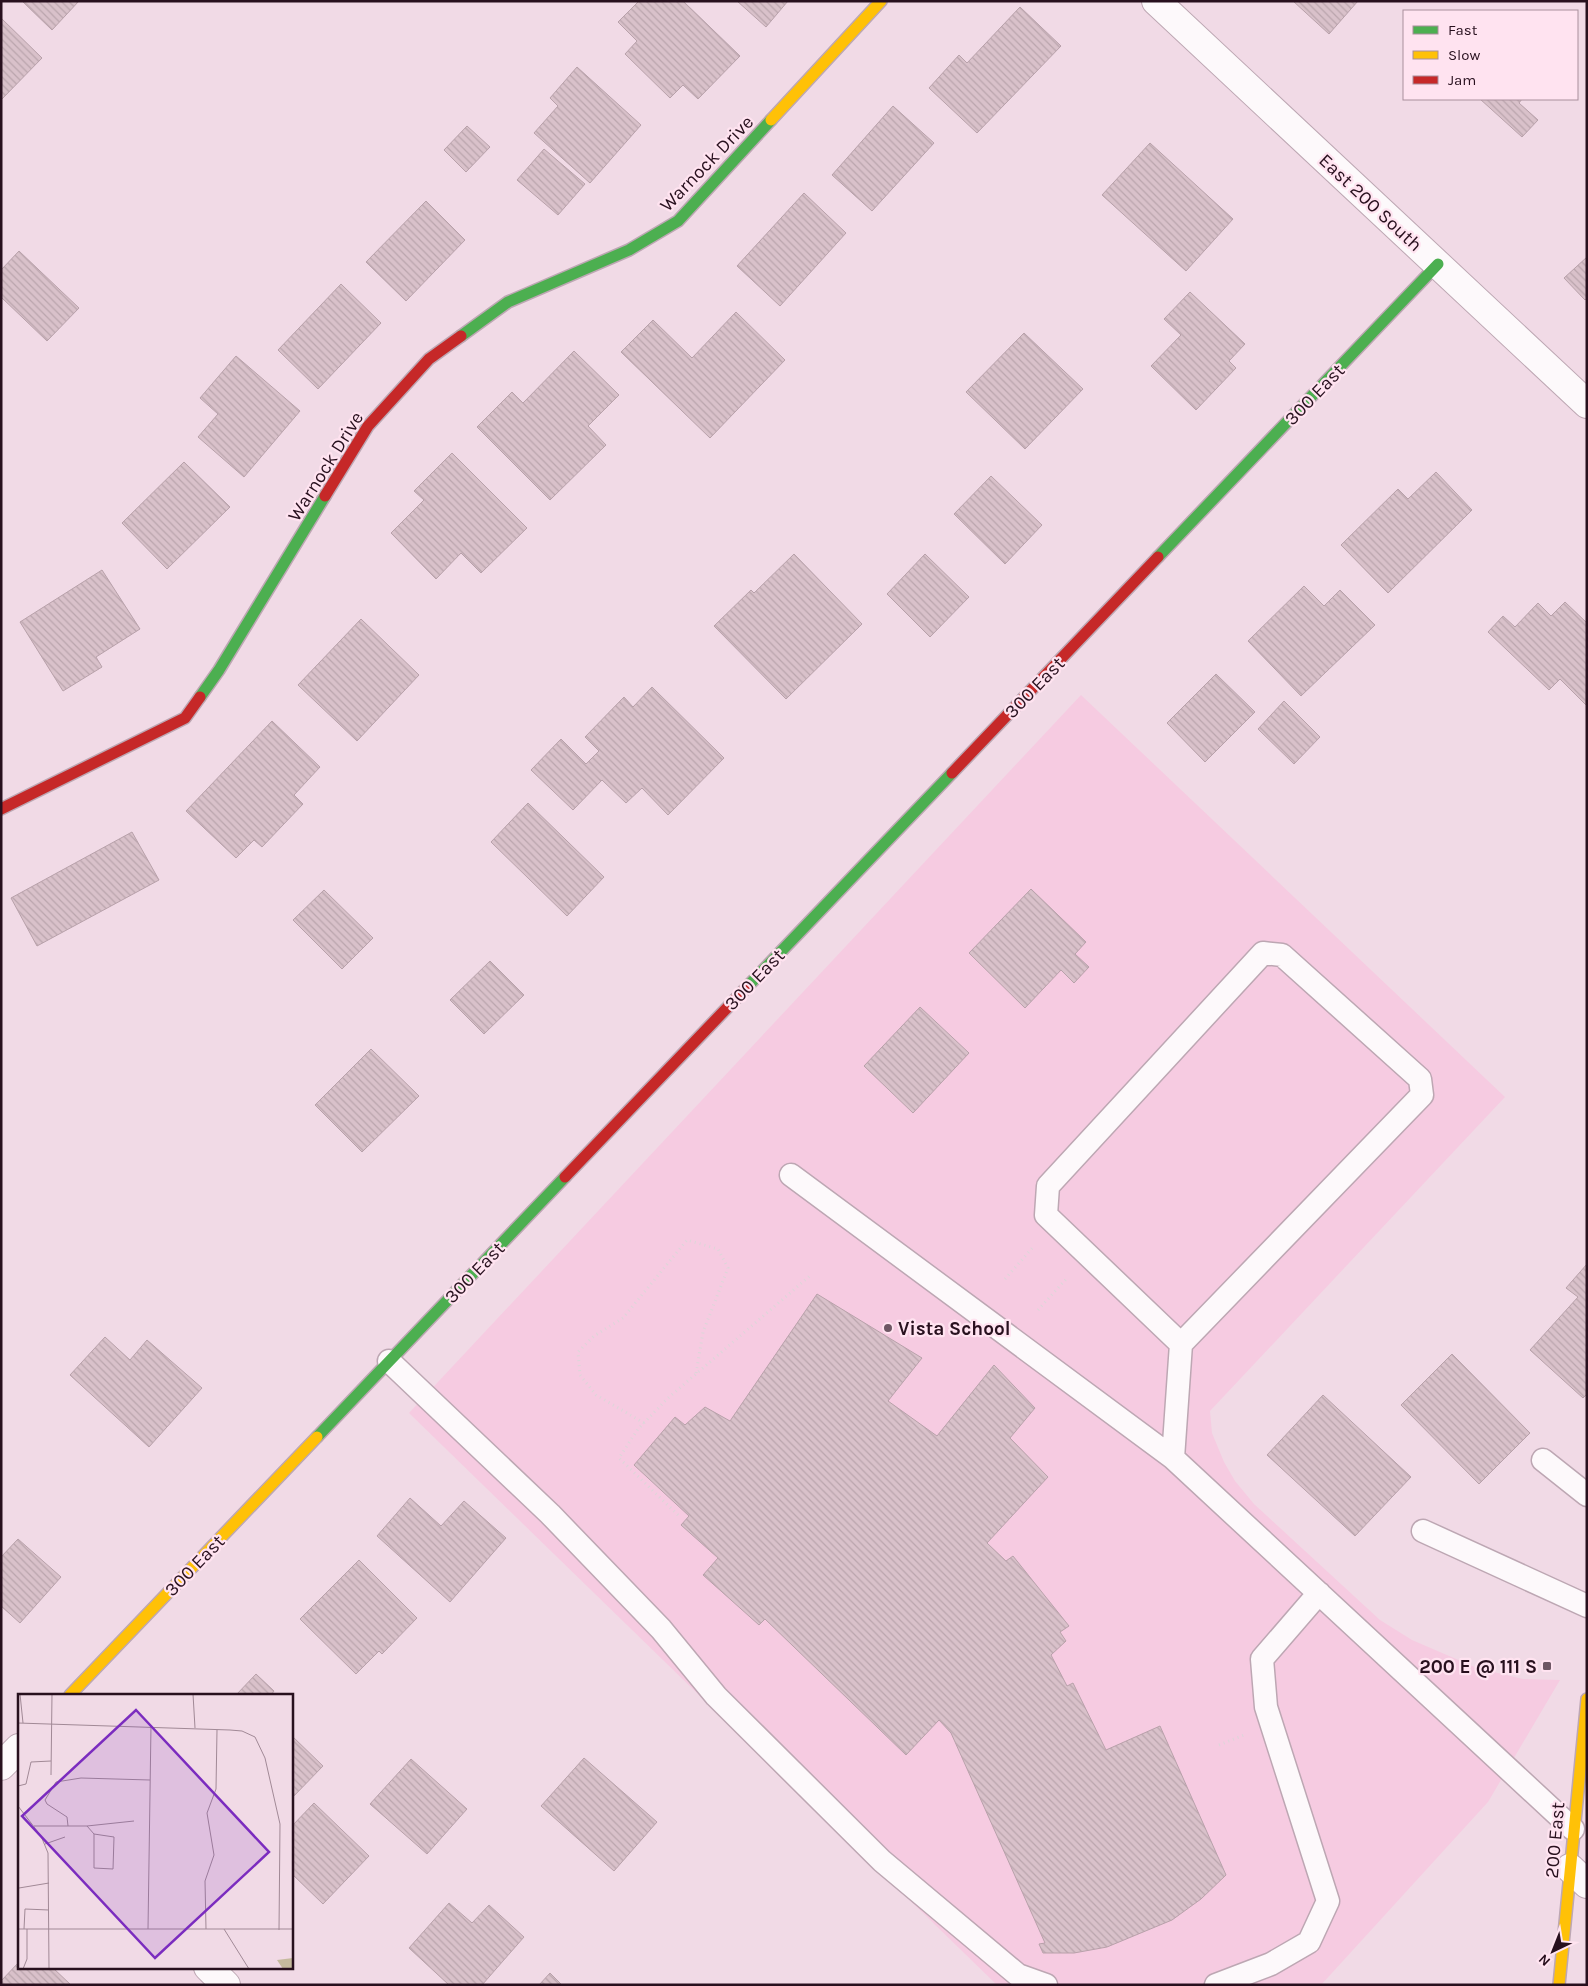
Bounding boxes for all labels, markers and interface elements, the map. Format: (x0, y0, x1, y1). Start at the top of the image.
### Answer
legend (1403, 10, 1578, 100)
text: Fast (1448, 21, 1478, 39)
text: Slow (1448, 46, 1480, 64)
text: Jam (1448, 71, 1476, 89)
street label: Warnock Drive (655, 111, 758, 216)
street label: East 200 South (1314, 149, 1426, 256)
street label: 300 East (1280, 360, 1349, 430)
street label: Warnock Drive (283, 408, 368, 525)
street label: 300 East (1000, 653, 1069, 723)
street label: 300 East (720, 945, 789, 1015)
street label: 300 East (440, 1238, 509, 1308)
place label: Vista School (898, 1318, 1010, 1340)
marker: Vista School (882, 1322, 894, 1334)
street label: 300 East (160, 1531, 229, 1601)
place label: 200 E @ 111 S (1419, 1656, 1537, 1678)
marker: 200 E @ 111 S (1541, 1660, 1553, 1672)
inset map (18, 1694, 292, 1968)
street label: 200 East (1541, 1801, 1569, 1879)
north arrow (1528, 1926, 1578, 1976)
text: N (1535, 1950, 1554, 1970)

